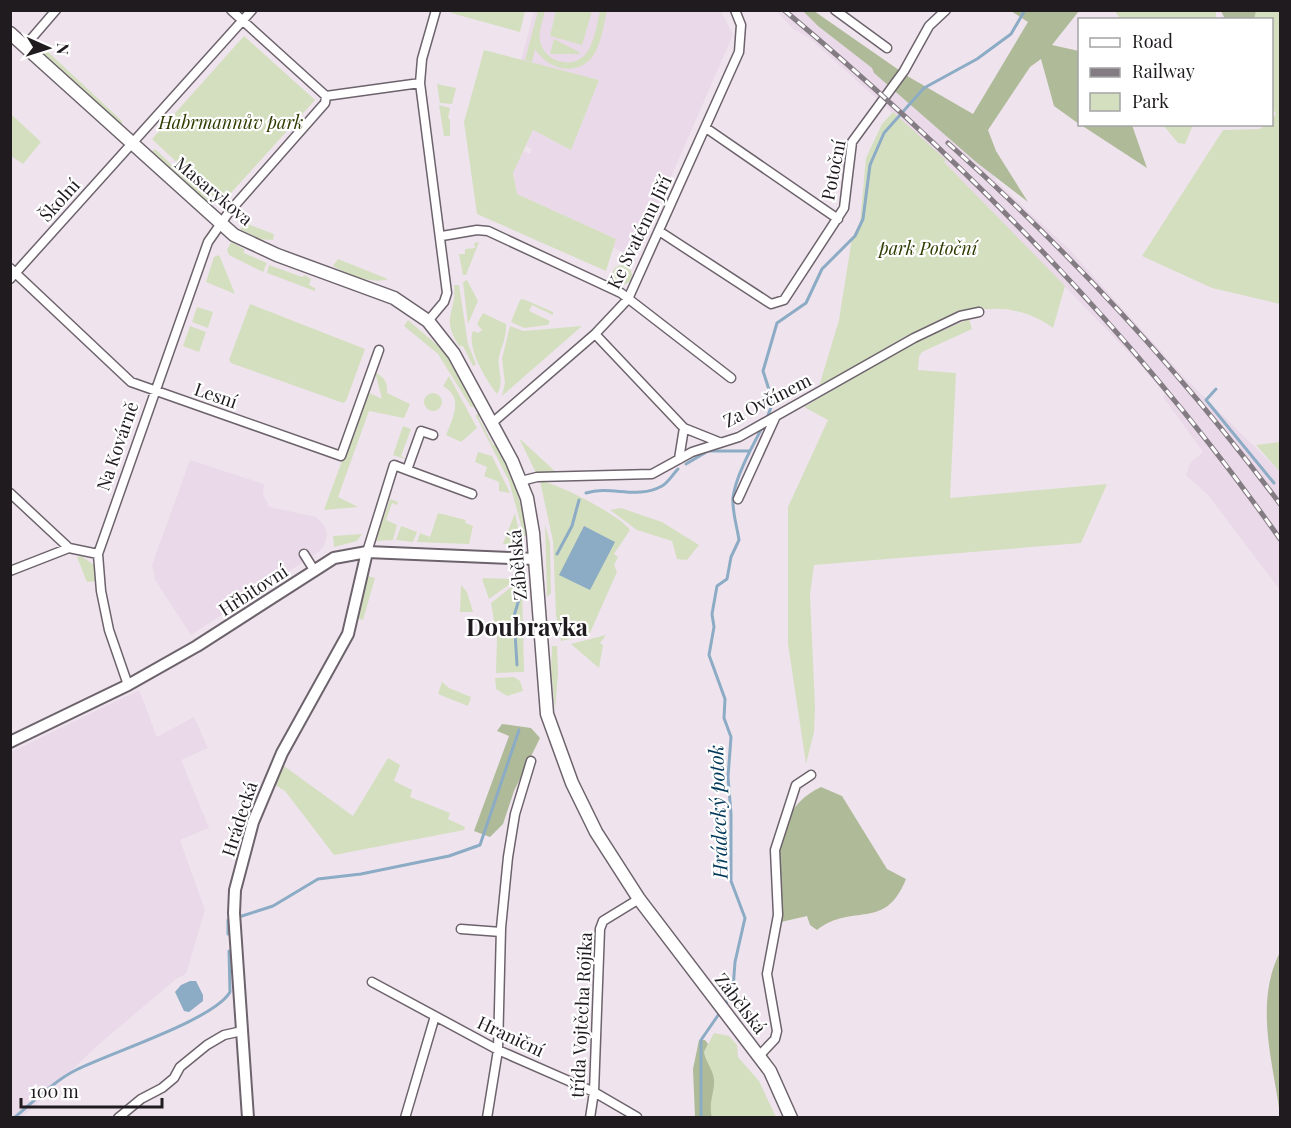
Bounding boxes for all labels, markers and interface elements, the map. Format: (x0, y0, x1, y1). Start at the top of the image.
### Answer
north arrow (18, 18, 78, 78)
legend (1078, 18, 1273, 126)
text: Road (1132, 29, 1173, 53)
text: N (53, 42, 74, 56)
text: Railway (1132, 59, 1195, 83)
text: Park (1132, 89, 1169, 113)
park label: Habrmannův park (158, 110, 303, 134)
street label: Potoční (815, 138, 851, 202)
street label: Masarykova (170, 151, 258, 231)
street label: Ke Svatému Jiří (601, 171, 677, 293)
street label: Školní (33, 173, 85, 227)
park label: park Potoční (877, 236, 979, 260)
street label: Za Ovčínem (719, 368, 815, 432)
street label: Lesní (191, 377, 241, 413)
street label: Na Kovárně (91, 398, 143, 494)
street label: Zábělská (502, 529, 532, 601)
street label: Hřbitovní (214, 559, 292, 621)
district label: Doubravka (466, 610, 589, 642)
water label: Hrádecký potok (701, 744, 733, 880)
street label: Hrádecká (216, 778, 262, 860)
street label: třída Vojtěcha Rojíka (565, 931, 597, 1099)
street label: Zábělská (710, 968, 772, 1038)
street label: Hraniční (474, 1010, 548, 1062)
scale bar (21, 1071, 162, 1109)
text: 100 m (30, 1079, 79, 1103)

